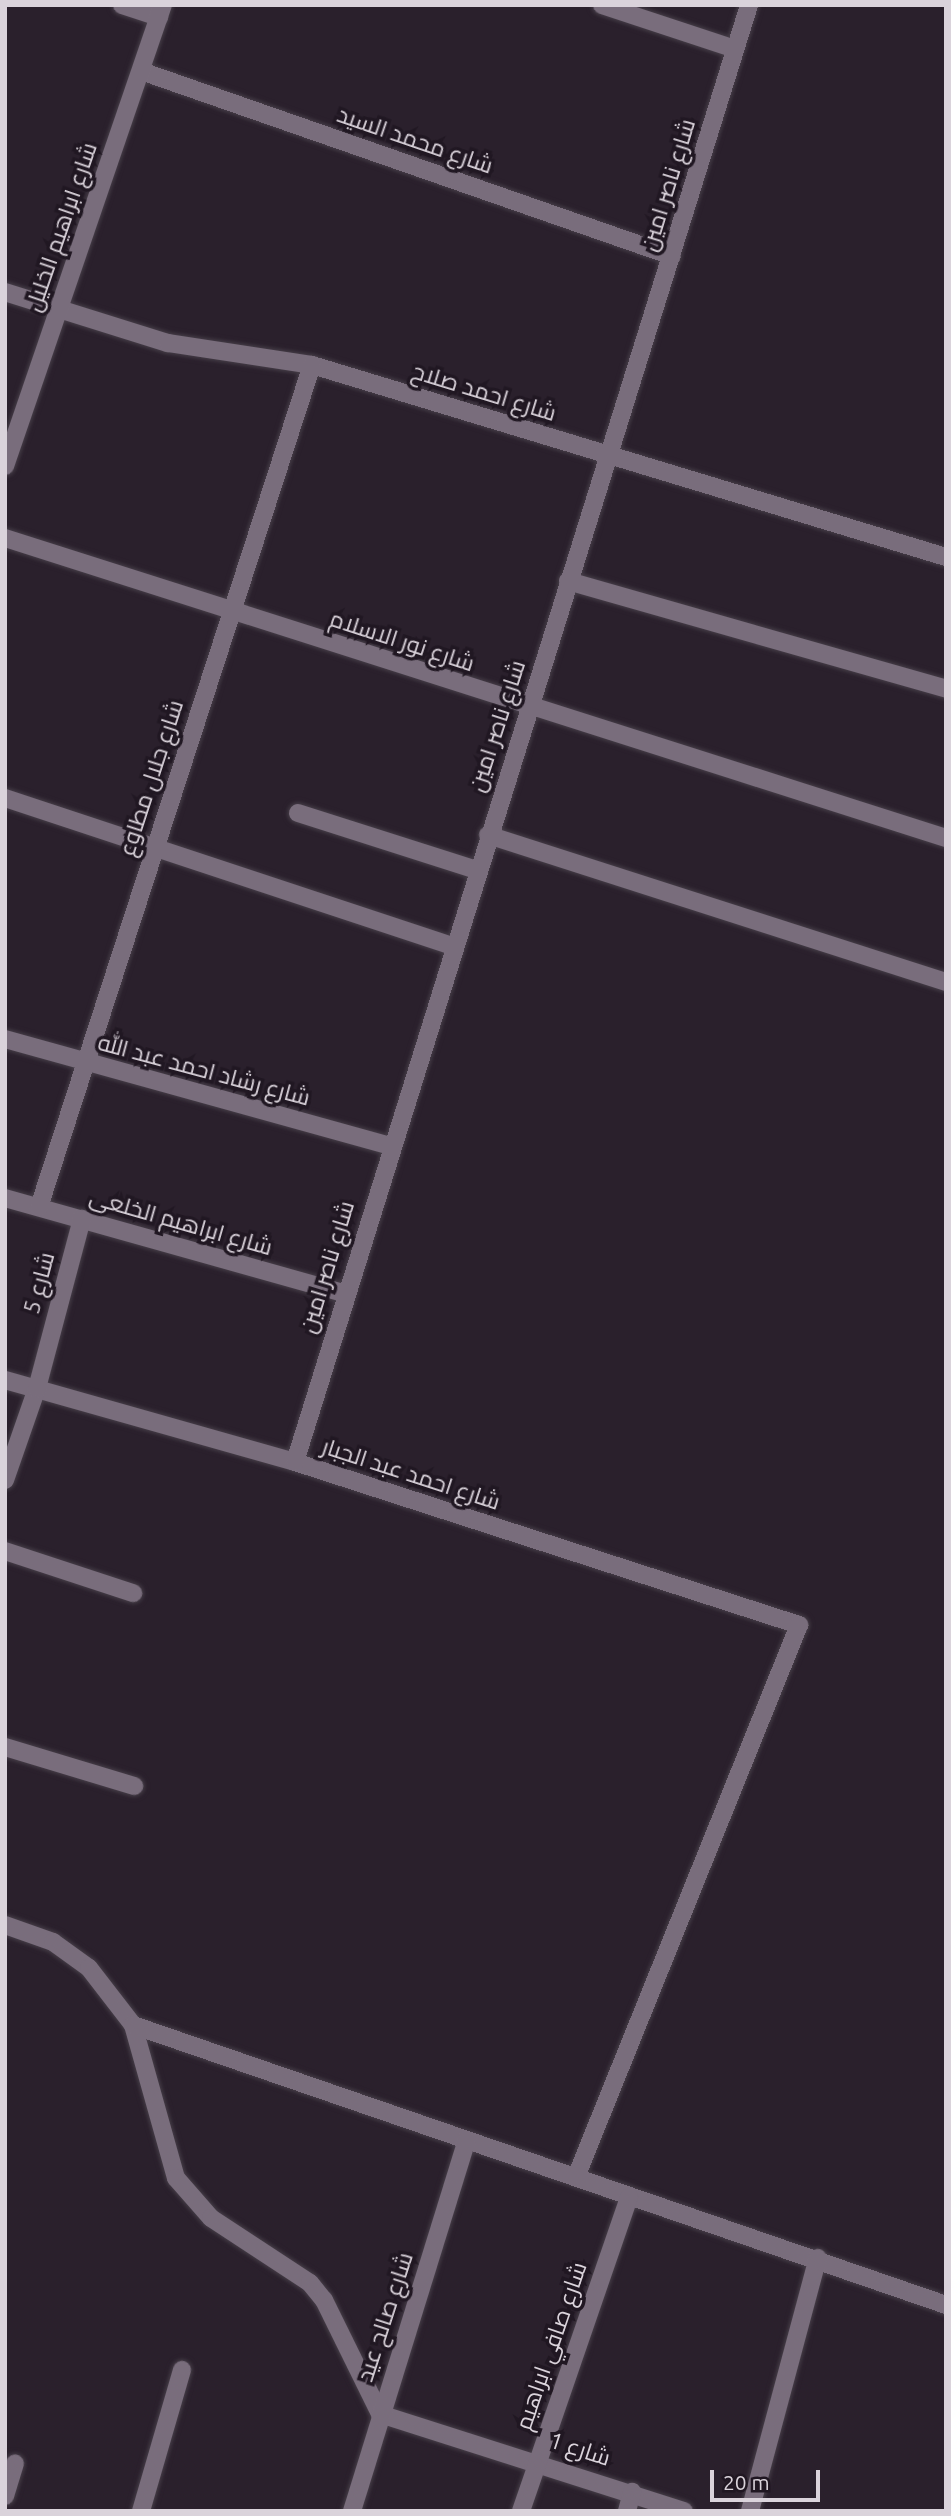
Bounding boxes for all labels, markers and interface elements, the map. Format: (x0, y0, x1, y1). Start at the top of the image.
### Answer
street label: شارع محمد السيد (333, 100, 497, 180)
street label: شارع ناصر امين (635, 116, 701, 254)
street label: شارع ابراهيم الخليل (19, 139, 103, 315)
street label: شارع احمد صلاح (408, 357, 560, 427)
street label: شارع نور الاسلام (326, 605, 478, 677)
street label: شارع ناصر امين (463, 657, 531, 795)
street label: شارع جلال مطاوع (113, 696, 189, 860)
street label: شارع رشاد احمد عبد الله (95, 1028, 313, 1112)
street label: شارع ابراهيم الخلعى (86, 1183, 276, 1261)
street label: شارع ناصر امين (294, 1198, 360, 1336)
street label: شارع 5 (18, 1249, 60, 1317)
street label: شارع احمد عبد الجبار (318, 1432, 504, 1516)
street label: شارع صالح عيد (351, 2249, 419, 2385)
street label: شارع صافي ابراهيم (509, 2258, 593, 2434)
street label: شارع 1 (546, 2426, 614, 2472)
scale bar (713, 2456, 823, 2500)
text: 20 m (723, 2470, 770, 2494)

